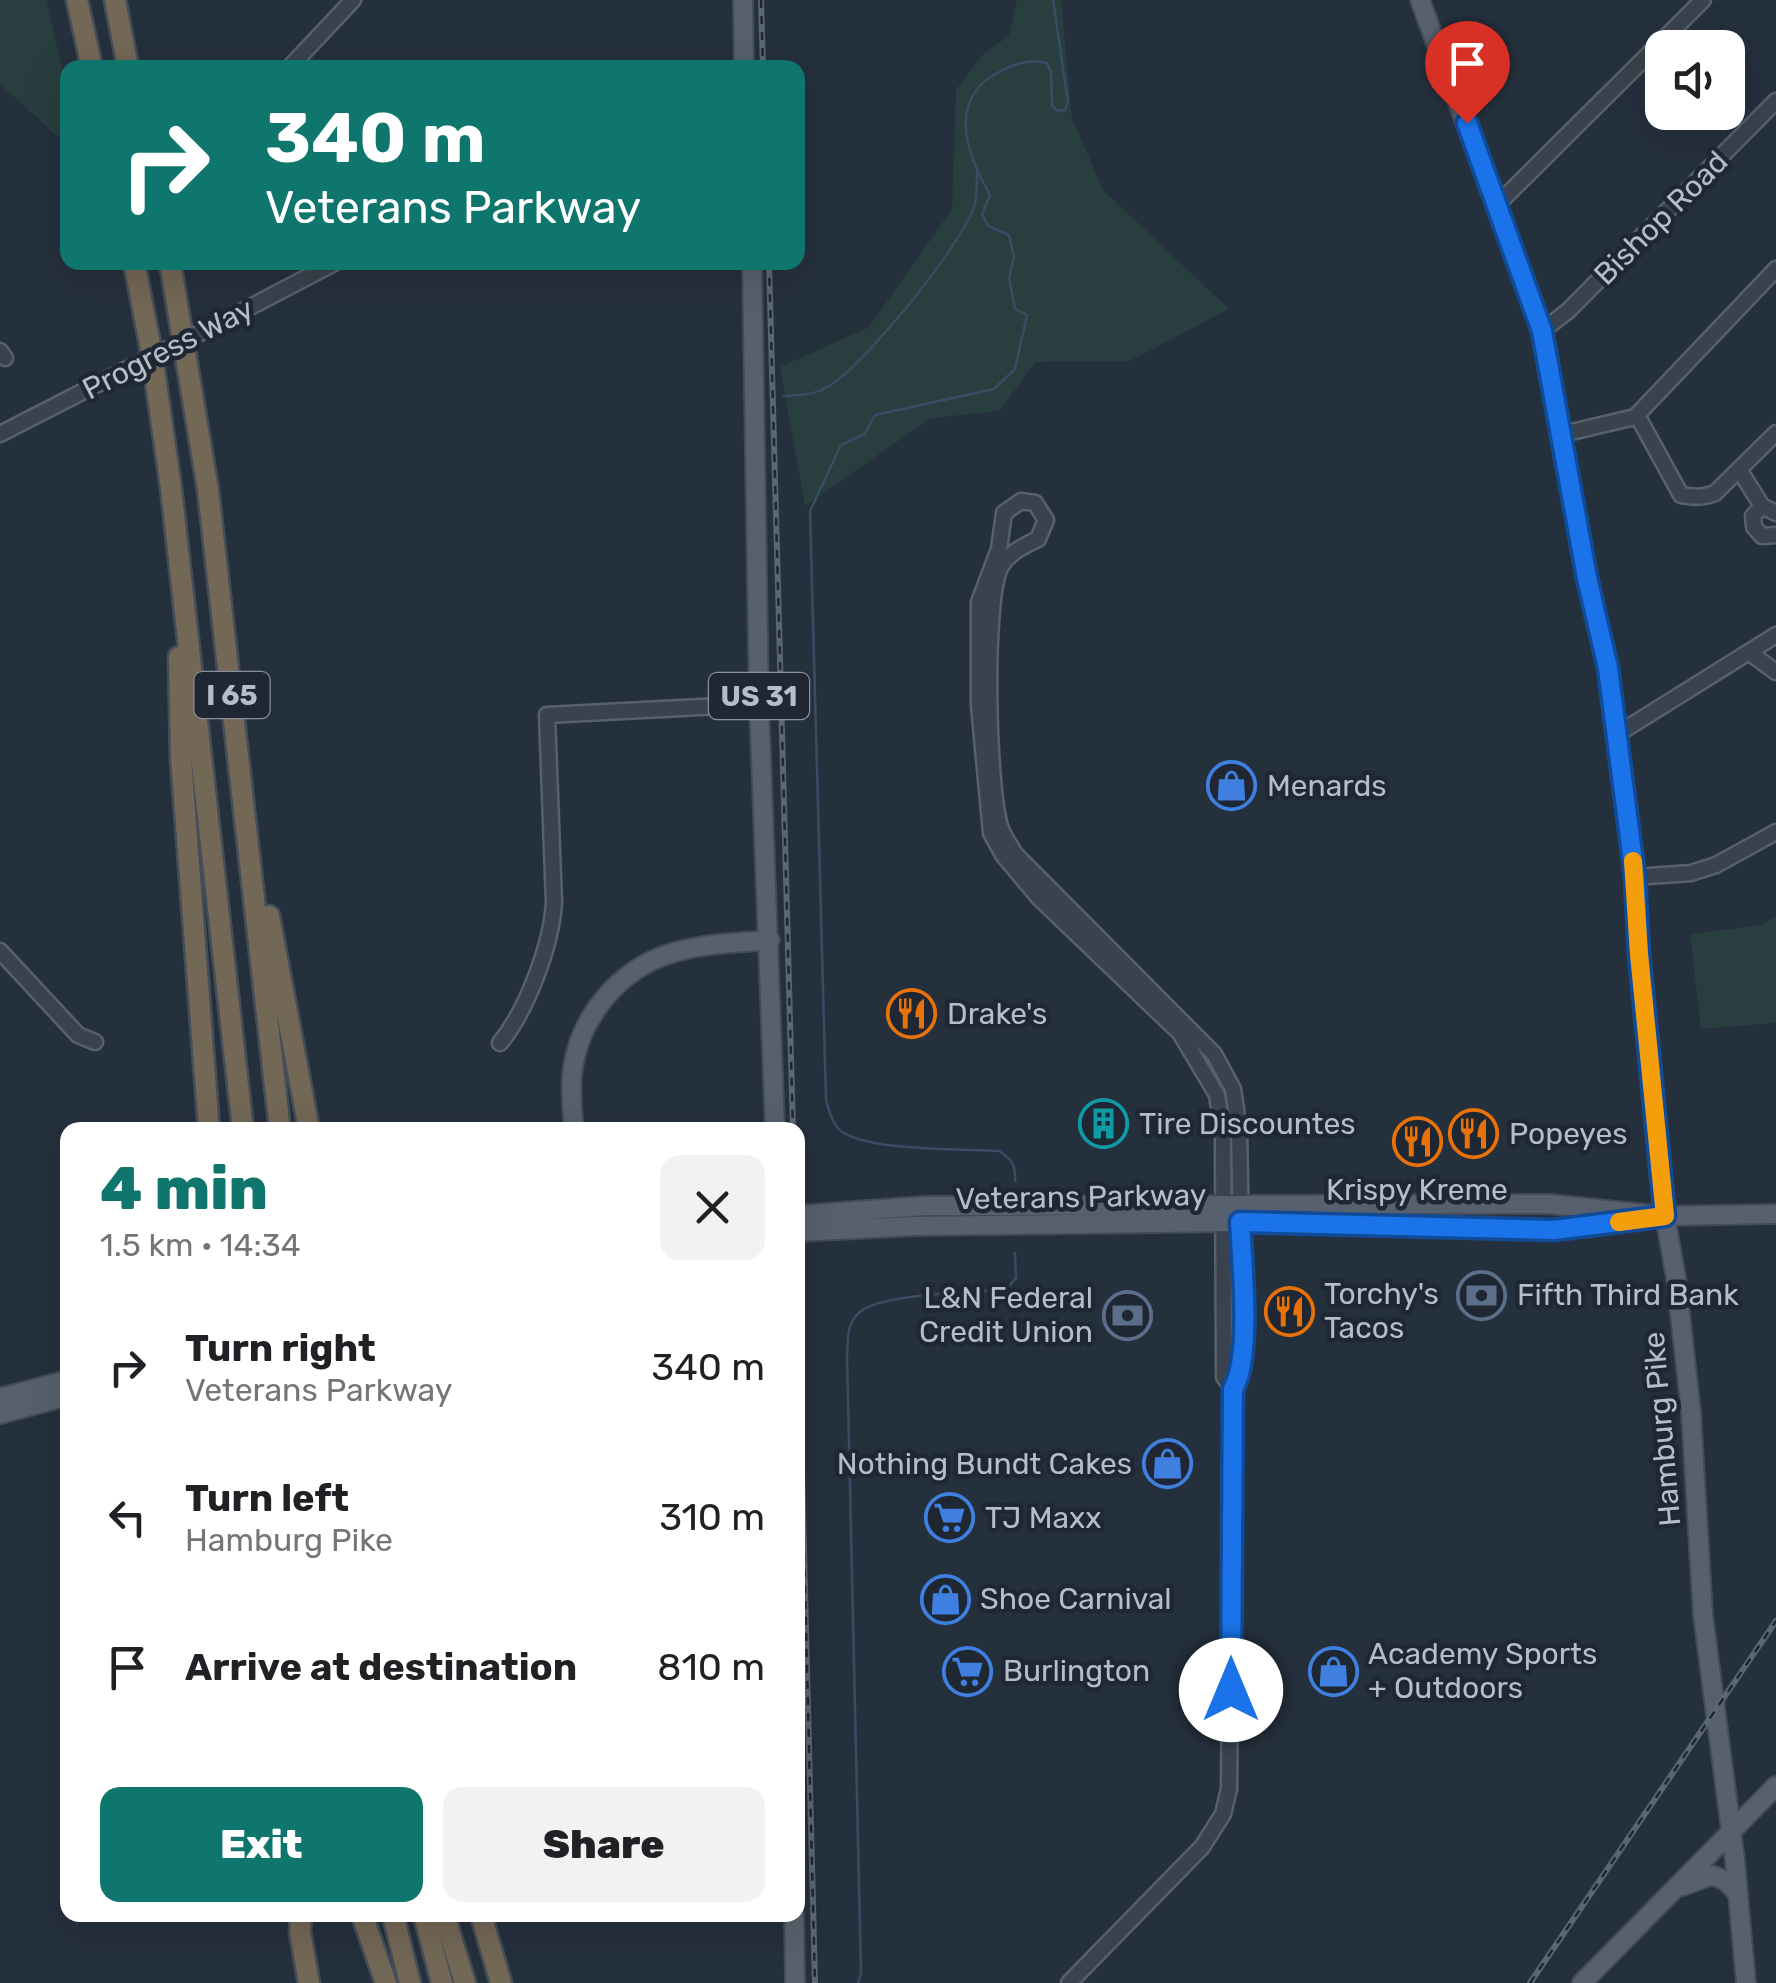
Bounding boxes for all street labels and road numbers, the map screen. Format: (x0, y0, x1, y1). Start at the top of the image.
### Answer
street label: Bishop Road (1587, 144, 1735, 292)
street label: Progress Way (77, 291, 259, 407)
road number: I 65 (194, 672, 270, 718)
road number: US 31 (709, 673, 809, 719)
street label: Veterans Parkway (955, 1177, 1207, 1217)
street label: Hamburg Pike (1636, 1330, 1688, 1528)

